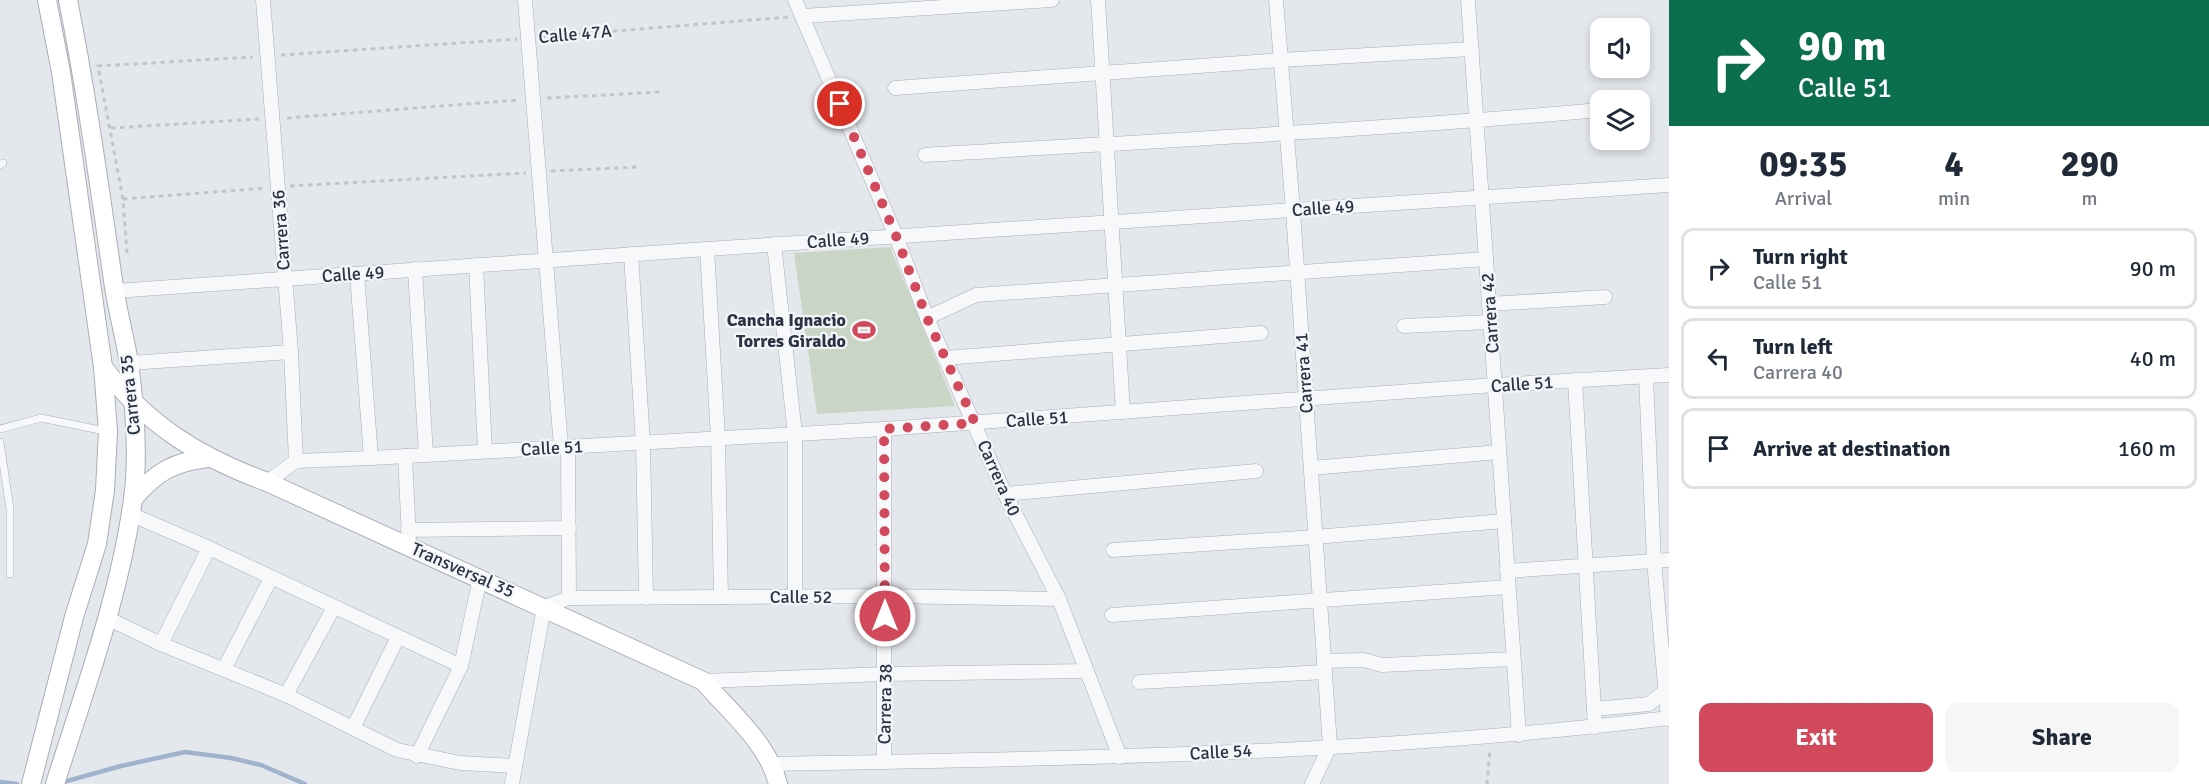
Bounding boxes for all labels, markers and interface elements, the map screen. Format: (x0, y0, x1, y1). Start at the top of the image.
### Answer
map controls (1590, 18, 1650, 150)
button: sound (1590, 18, 1650, 78)
street label: Calle 47A (537, 20, 613, 48)
text: 90 m (1798, 21, 1887, 72)
icon: right (1699, 24, 1777, 102)
text: Calle 51 (1798, 72, 1892, 105)
pin (814, 78, 865, 129)
icon: arrive (823, 87, 856, 120)
button: layers (1590, 90, 1650, 150)
text: 09:35 (1759, 142, 1848, 187)
text: 4 (1944, 142, 1964, 187)
text: 290 (2060, 142, 2119, 187)
text: Arrival (1775, 186, 1832, 211)
text: min (1938, 186, 1970, 211)
text: m (2082, 186, 2098, 211)
street label: Carrera 36 (267, 189, 295, 271)
street label: Calle 49 (1291, 195, 1355, 221)
street label: Calle 49 (806, 227, 870, 253)
text: Turn right (1753, 243, 1848, 270)
icon: right (1702, 252, 1735, 285)
text: 90 m (2130, 255, 2176, 282)
street label: Calle 49 (321, 261, 385, 287)
text: Calle 51 (1753, 270, 1822, 295)
street label: Carrera 42 (1476, 272, 1504, 354)
place label: Cancha Ignacio Torres Giraldo (727, 309, 846, 352)
sports icon: Cancha Ignacio Torres Giraldo (851, 317, 877, 343)
street label: Carrera 41 (1290, 332, 1318, 414)
text: Turn left (1753, 333, 1833, 360)
icon: left (1702, 342, 1735, 375)
text: 40 m (2130, 345, 2176, 372)
street label: Carrera 35 (115, 354, 145, 436)
text: Carrera 40 (1753, 360, 1843, 385)
street label: Calle 51 (1490, 371, 1554, 397)
street label: Calle 51 (1005, 406, 1069, 432)
icon: arrive (1702, 432, 1735, 465)
street label: Calle 51 (520, 435, 584, 461)
text: Arrive at destination (1753, 435, 1950, 462)
text: 160 m (2118, 435, 2176, 462)
street label: Carrera 40 (973, 437, 1025, 519)
street label: Transversal 35 (408, 537, 518, 603)
position arrow (853, 584, 917, 648)
street label: Calle 52 (770, 586, 832, 608)
street label: Carrera 38 (873, 663, 897, 745)
button: Exit (1699, 703, 1933, 772)
button: Share (1945, 703, 2179, 772)
street label: Calle 54 (1189, 739, 1253, 765)

